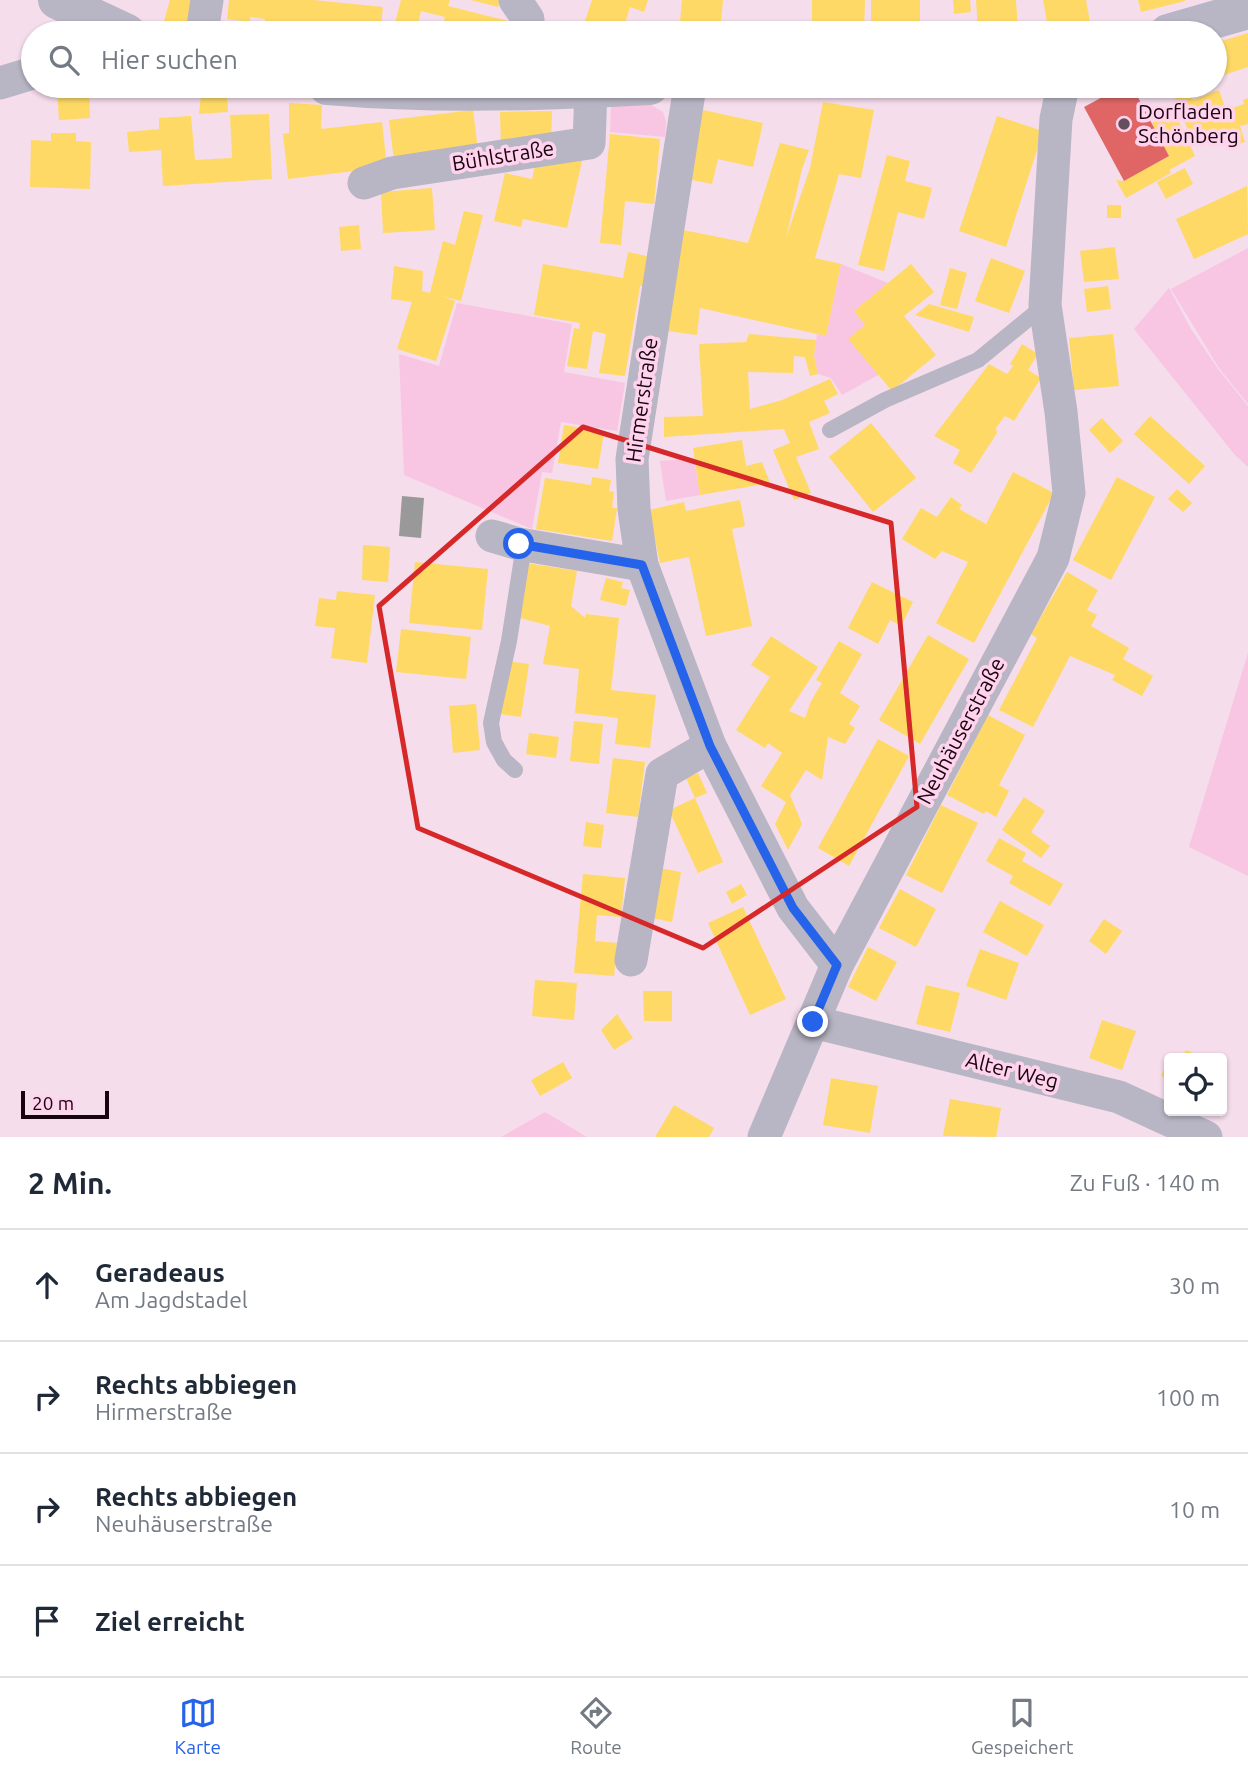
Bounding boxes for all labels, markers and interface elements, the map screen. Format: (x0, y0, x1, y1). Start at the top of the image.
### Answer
search box (21, 21, 1227, 98)
icon: search (45, 41, 83, 79)
text: Hier suchen (101, 45, 238, 74)
place label: Dorfladen Schönberg (1138, 99, 1239, 147)
marker: Dorfladen Schönberg (1116, 116, 1132, 132)
street label: Bühlstraße (450, 135, 556, 175)
street label: Hirmerstraße (620, 336, 662, 464)
route start (503, 528, 534, 559)
street label: Neuhäuserstraße (911, 653, 1009, 808)
route end (797, 1006, 828, 1037)
street label: Alter Weg (963, 1047, 1061, 1093)
map controls (1164, 1053, 1227, 1116)
button: locate (1164, 1053, 1227, 1116)
scale bar (21, 1088, 108, 1120)
text: 20 m (32, 1092, 74, 1114)
text: 2 Min. (28, 1166, 112, 1200)
text: Zu Fuß · 140 m (1070, 1170, 1220, 1195)
text: Geradeaus (95, 1258, 225, 1287)
icon: ahead (28, 1266, 66, 1304)
text: 30 m (1169, 1273, 1220, 1298)
text: Am Jagdstadel (95, 1287, 248, 1312)
text: Rechts abbiegen (95, 1370, 297, 1399)
icon: right (28, 1378, 66, 1416)
text: 100 m (1156, 1385, 1220, 1410)
text: Hirmerstraße (95, 1399, 233, 1424)
text: Rechts abbiegen (95, 1482, 297, 1511)
icon: right (28, 1490, 66, 1528)
text: 10 m (1169, 1497, 1220, 1522)
text: Neuhäuserstraße (95, 1511, 273, 1536)
icon: arrive (28, 1602, 66, 1640)
text: Ziel erreicht (95, 1607, 245, 1636)
tab: Karte (175, 1694, 221, 1758)
tab: Route (570, 1694, 622, 1758)
tab: Gespeichert (971, 1694, 1073, 1758)

